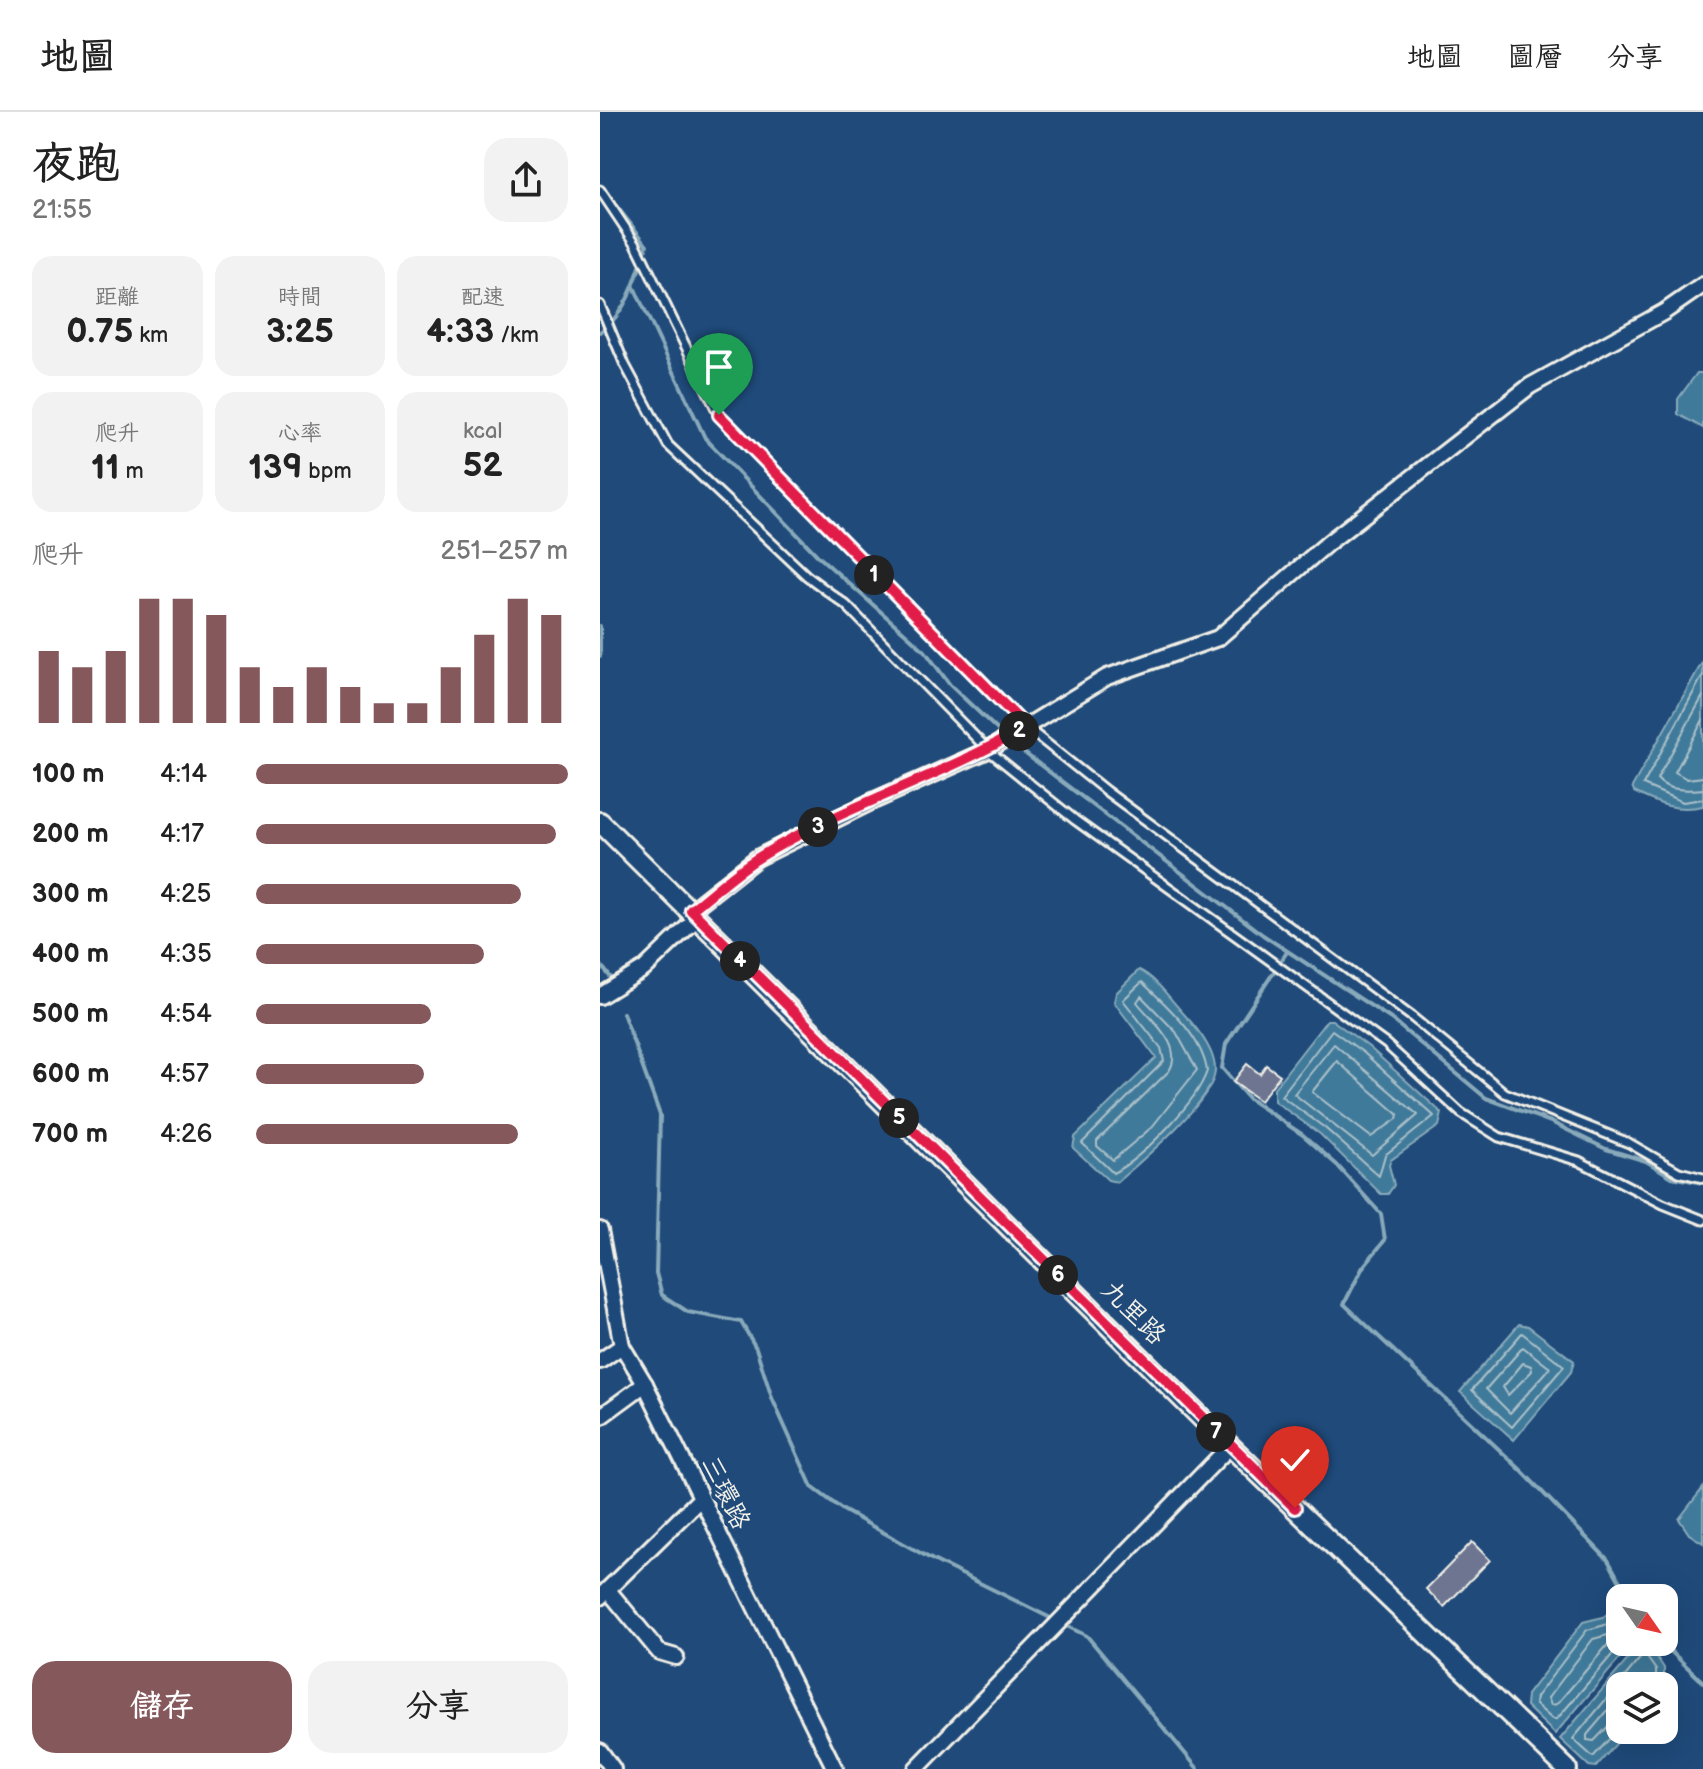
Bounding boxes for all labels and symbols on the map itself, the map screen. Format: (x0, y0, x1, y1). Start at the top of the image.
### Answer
pin (685, 333, 753, 415)
pin: 1 (854, 555, 894, 595)
pin: 2 (999, 711, 1039, 751)
pin: 3 (798, 807, 838, 847)
pin: 4 (720, 941, 760, 981)
pin: 5 (879, 1098, 919, 1138)
pin: 6 (1038, 1255, 1078, 1295)
street label: 九里路 (1094, 1274, 1172, 1352)
pin: 7 (1196, 1412, 1236, 1452)
pin (1261, 1426, 1329, 1508)
street label: 三環路 (694, 1451, 756, 1535)
north arrow (1606, 1584, 1678, 1656)

